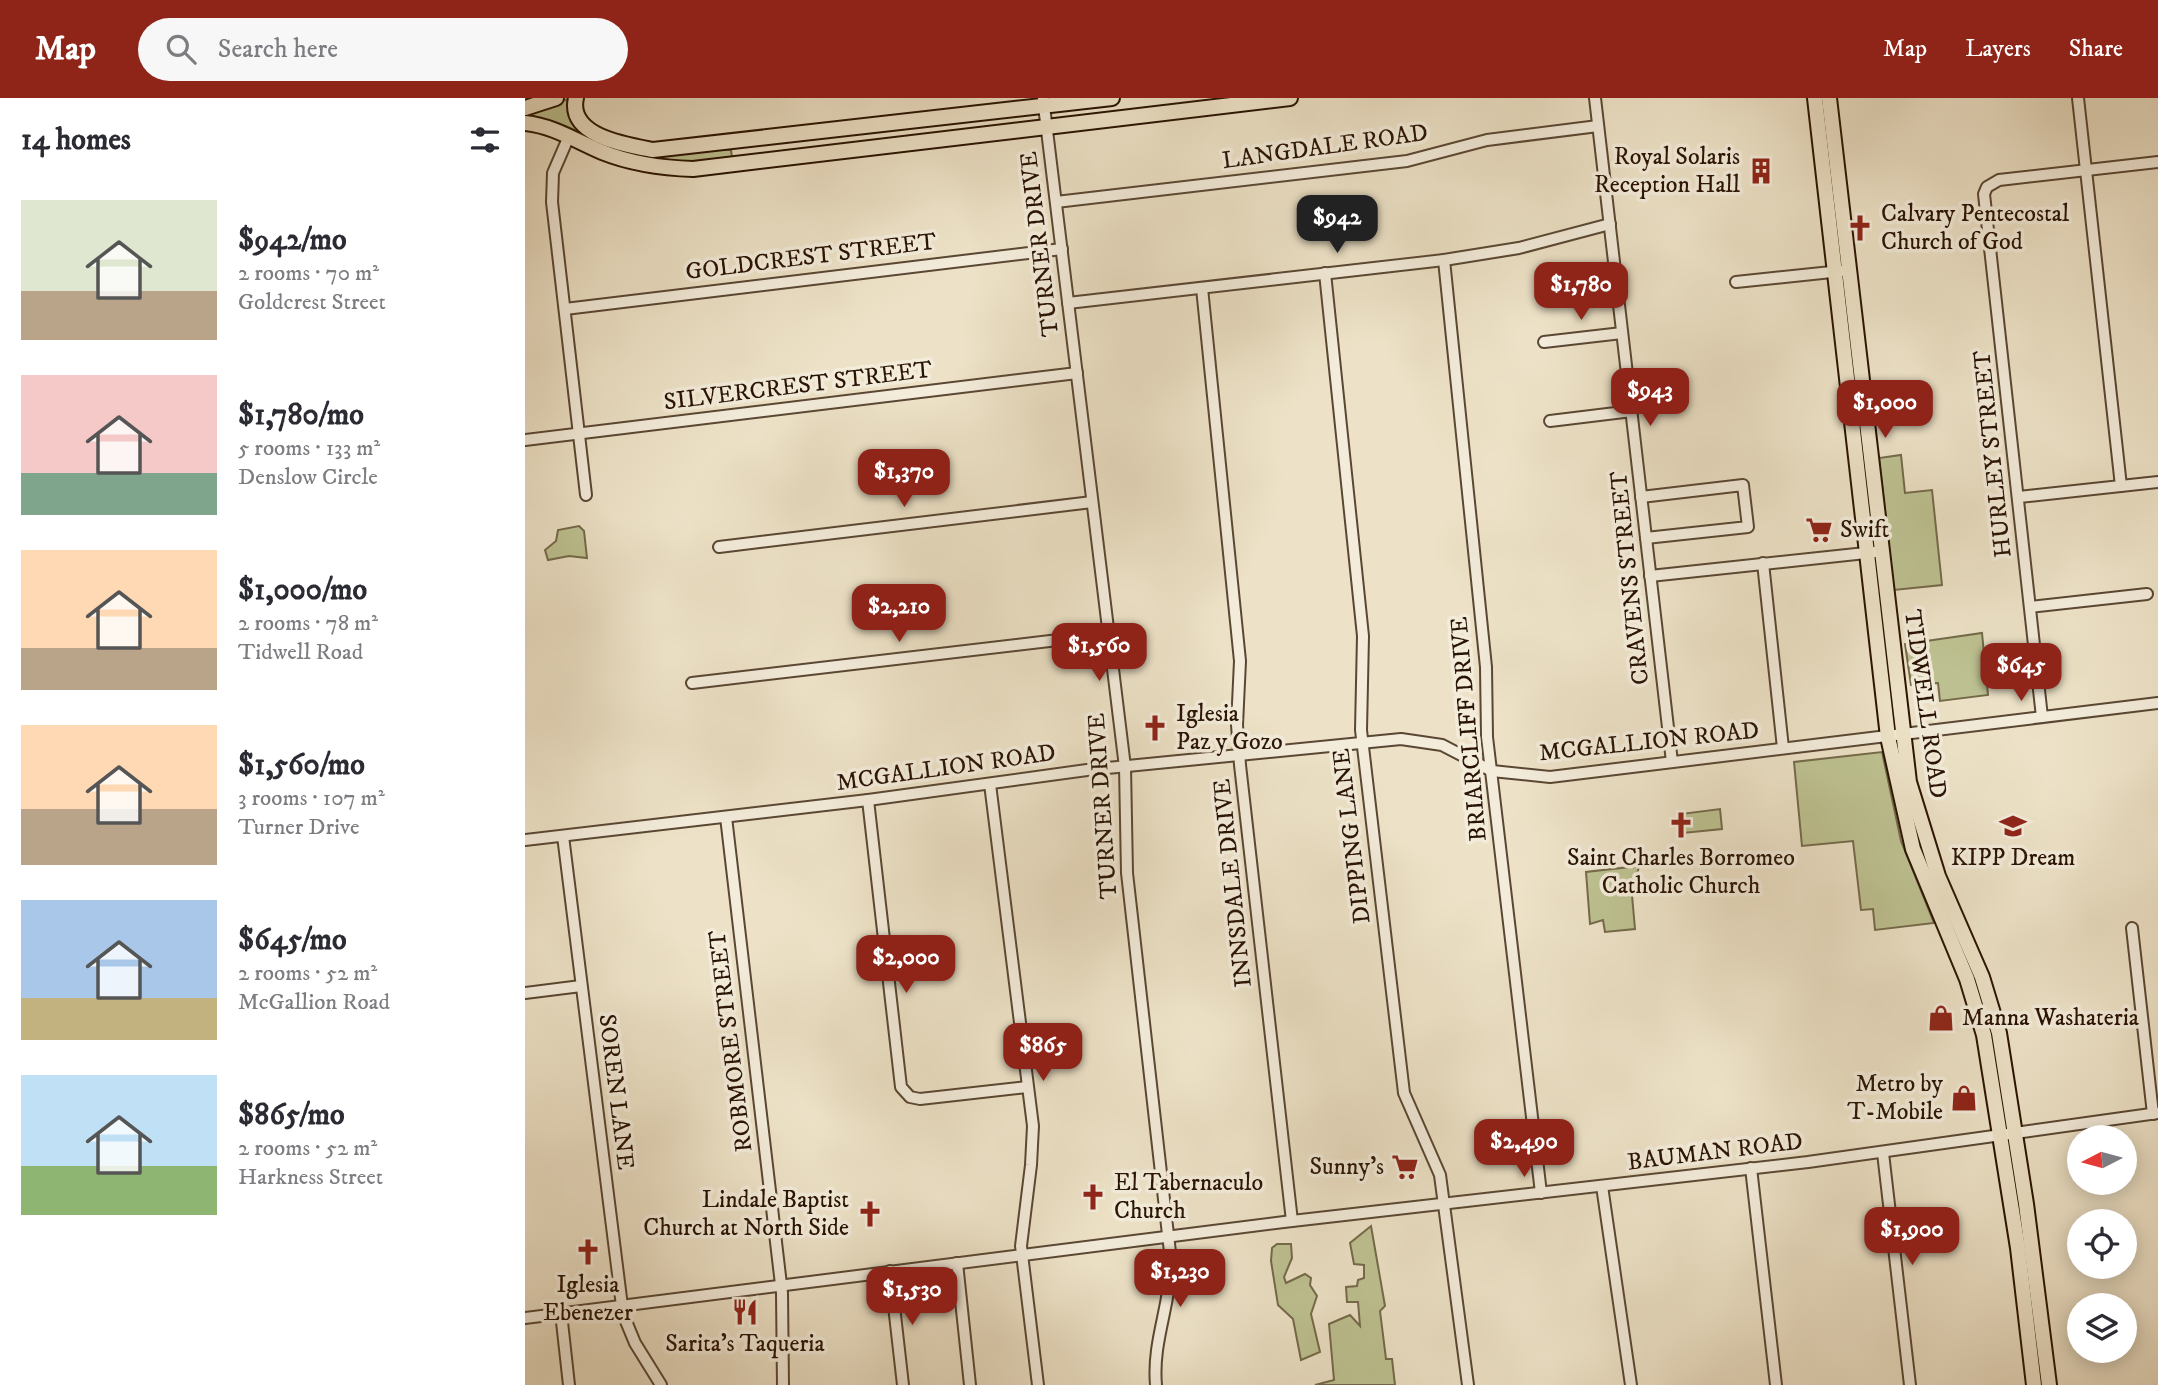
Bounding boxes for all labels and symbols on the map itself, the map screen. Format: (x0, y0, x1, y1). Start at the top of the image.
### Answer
street label: LANGDALE ROAD (1220, 118, 1430, 176)
place label: Royal Solaris Reception Hall (1594, 142, 1741, 200)
street label: TURNER DRIVE (1014, 150, 1066, 338)
building icon: Royal Solaris Reception Hall (1746, 156, 1776, 186)
pin: $942 (1296, 195, 1378, 255)
place label: Calvary Pentecostal Church of God (1881, 199, 2070, 257)
church icon: Calvary Pentecostal Church of God (1845, 213, 1875, 243)
street label: GOLDCREST STREET (684, 227, 938, 287)
pin: $1,780 (1524, 262, 1638, 322)
street label: HURLEY STREET (1967, 349, 2019, 559)
street label: SILVERCREST STREET (662, 355, 934, 417)
pin: $943 (1609, 368, 1691, 428)
pin: $1,000 (1828, 380, 1942, 440)
pin: $1,370 (847, 450, 961, 509)
street label: CRAVENS STREET (1604, 470, 1656, 686)
supermarket icon: Swift (1804, 515, 1834, 545)
place label: Swift (1840, 515, 1890, 545)
pin: $2,210 (842, 584, 956, 644)
street label: TIDWELL ROAD (1897, 608, 1953, 800)
street label: BRIARCLIFF DRIVE (1444, 615, 1494, 843)
pin: $1,560 (1042, 624, 1156, 683)
pin: $645 (1980, 644, 2062, 703)
place label: Iglesia Paz y Gozo (1176, 699, 1283, 757)
street label: TURNER DRIVE (1082, 712, 1124, 900)
church icon: Iglesia Paz y Gozo (1140, 713, 1170, 743)
street label: MCGALLION ROAD (1537, 716, 1761, 768)
street label: MCGALLION ROAD (834, 738, 1058, 798)
street label: DIPPING LANE (1326, 747, 1378, 925)
street label: INNSDALE DRIVE (1207, 777, 1259, 989)
church icon: Saint Charles Borromeo Catholic Church (1666, 810, 1696, 840)
school or university icon: KIPP Dream (1998, 811, 2028, 841)
place label: Saint Charles Borromeo Catholic Church (1567, 843, 1795, 901)
place label: KIPP Dream (1951, 843, 2075, 873)
street label: ROBMORE STREET (703, 928, 759, 1154)
pin: $2,000 (849, 936, 963, 995)
shop icon: Manna Washateria (1926, 1003, 1956, 1033)
place label: Manna Washateria (1962, 1003, 2140, 1033)
street label: SOREN LANE (592, 1012, 640, 1172)
pin: $865 (1002, 1024, 1084, 1083)
place label: Metro by T-Mobile (1847, 1069, 1944, 1127)
shop icon: Metro by T-Mobile (1949, 1083, 1979, 1113)
pin: $2,490 (1467, 1119, 1581, 1179)
north arrow (2067, 1125, 2137, 1195)
street label: BAUMAN ROAD (1626, 1126, 1804, 1178)
place label: Sunny's (1309, 1152, 1384, 1182)
supermarket icon: Sunny's (1390, 1152, 1420, 1182)
place label: El Tabernaculo Church (1114, 1168, 1263, 1226)
church icon: El Tabernaculo Church (1078, 1182, 1108, 1212)
place label: Lindale Baptist Church at North Side (643, 1185, 849, 1243)
church icon: Lindale Baptist Church at North Side (855, 1199, 885, 1229)
pin: $1,900 (1855, 1208, 1969, 1267)
church icon: Iglesia Ebenezer (573, 1237, 603, 1267)
pin: $1,230 (1123, 1250, 1237, 1309)
pin: $1,530 (855, 1268, 969, 1327)
place label: Iglesia Ebenezer (543, 1270, 633, 1328)
restaurant icon: Sarita's Taqueria (730, 1297, 760, 1327)
place label: Sarita's Taqueria (665, 1329, 826, 1359)

